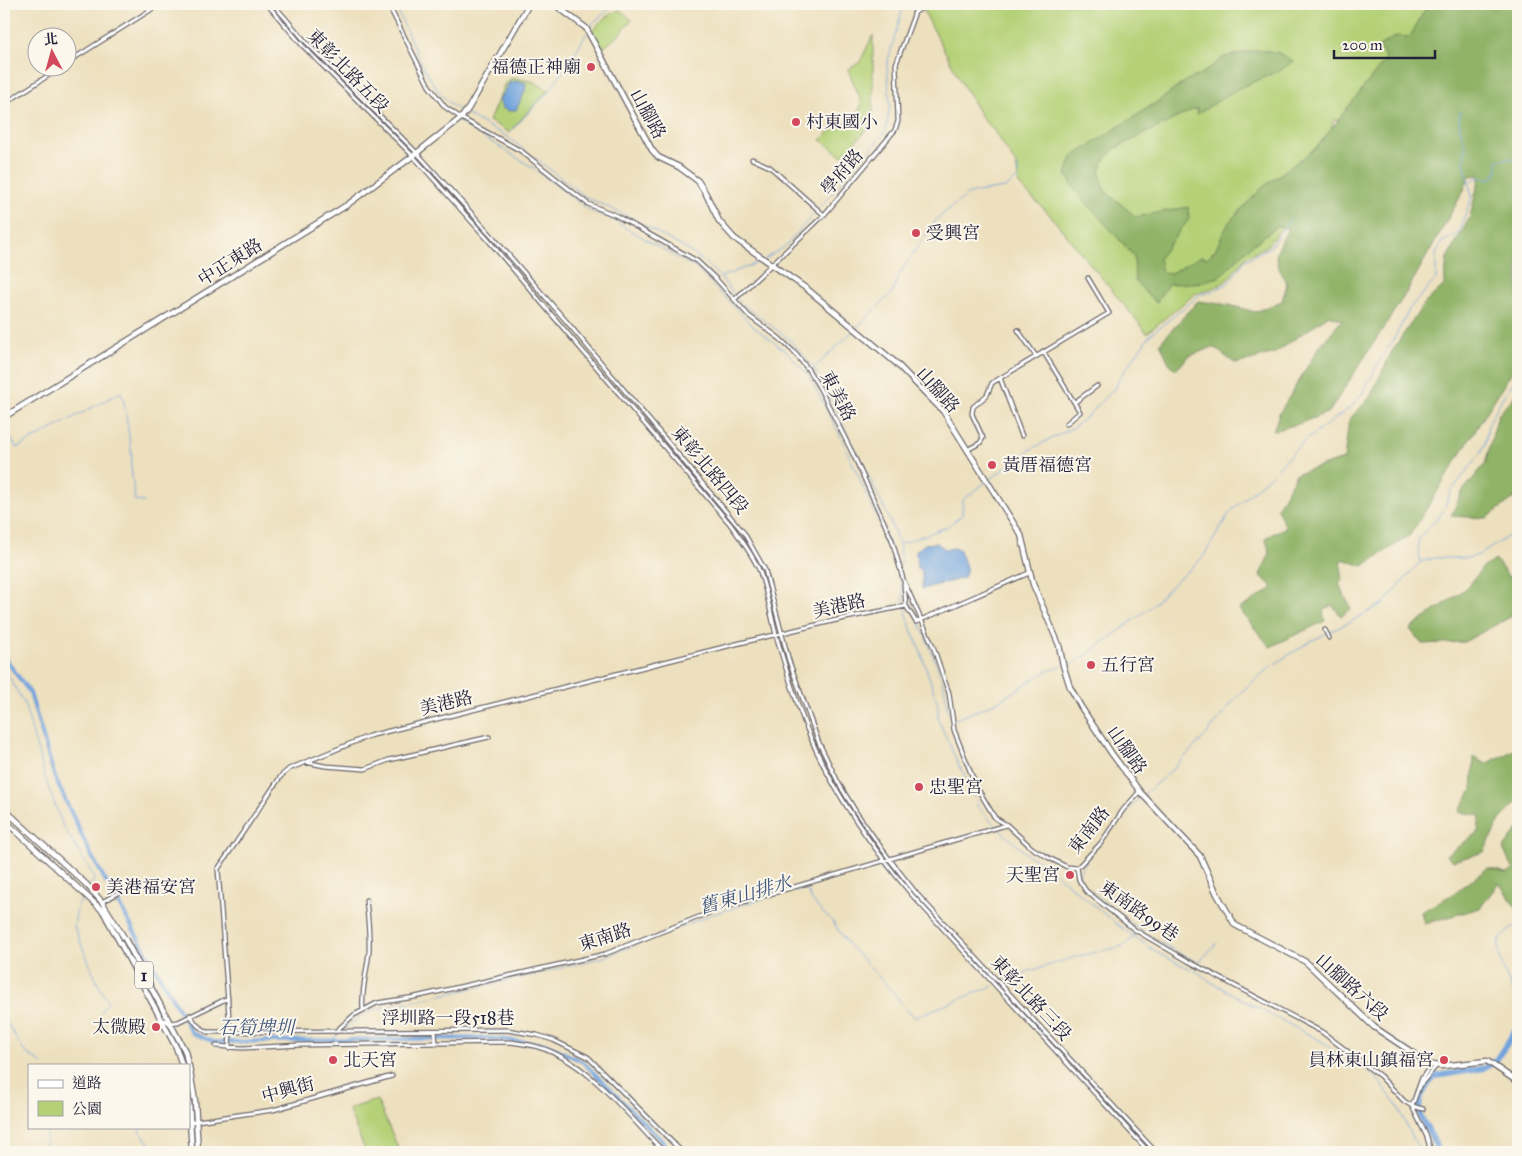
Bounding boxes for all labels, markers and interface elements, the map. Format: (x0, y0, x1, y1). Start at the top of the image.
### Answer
street label: 東彰北路五段 (303, 25, 393, 117)
north arrow (28, 28, 78, 78)
scale bar (1334, 28, 1436, 60)
text: 北 (43, 30, 59, 49)
text: 200 m (1342, 36, 1383, 54)
place label: 福德正神廟 (491, 56, 581, 78)
marker: 福德正神廟 (585, 61, 597, 73)
street label: 山腳路 (625, 85, 671, 143)
place label: 村東國小 (806, 111, 878, 133)
marker: 村東國小 (790, 116, 802, 128)
street label: 學府路 (816, 144, 868, 200)
place label: 受興宮 (926, 222, 980, 244)
marker: 受興宮 (910, 227, 922, 239)
street label: 中正東路 (194, 234, 266, 290)
street label: 山腳路 (912, 363, 964, 417)
street label: 東美路 (816, 367, 860, 425)
street label: 東彰北路四段 (667, 422, 753, 518)
place label: 黃厝福德宮 (1002, 454, 1092, 476)
marker: 黃厝福德宮 (986, 459, 998, 471)
street label: 美港路 (810, 589, 868, 623)
place label: 五行宮 (1101, 654, 1155, 676)
marker: 五行宮 (1085, 659, 1097, 671)
street label: 美港路 (417, 686, 475, 720)
street label: 山腳路 (1103, 722, 1151, 778)
place label: 忠聖宮 (929, 776, 983, 798)
marker: 忠聖宮 (913, 781, 925, 793)
street label: 東南路 (1064, 802, 1114, 858)
place label: 天聖宮 (1006, 864, 1060, 886)
marker: 天聖宮 (1064, 869, 1076, 881)
water label: 舊東山排水 (696, 870, 796, 919)
place label: 美港福安宮 (106, 876, 196, 898)
street label: 東南路99巷 (1095, 876, 1183, 946)
marker: 美港福安宮 (90, 881, 102, 893)
street label: 東南路 (576, 918, 634, 956)
street label: 山腳路六段 (1311, 949, 1393, 1025)
street label: 東彰北路三段 (986, 951, 1076, 1045)
road number: 1 (135, 962, 153, 988)
street label: 浮圳路一段518巷 (381, 1007, 515, 1029)
place label: 太微殿 (92, 1016, 146, 1038)
water label: 石筍埤圳 (218, 1016, 297, 1039)
marker: 太微殿 (150, 1021, 162, 1033)
place label: 北天宮 (343, 1049, 397, 1071)
place label: 員林東山鎮福宮 (1308, 1049, 1434, 1071)
marker: 北天宮 (327, 1054, 339, 1066)
marker: 員林東山鎮福宮 (1438, 1054, 1450, 1066)
legend (28, 1064, 190, 1128)
street label: 中興街 (259, 1072, 317, 1108)
text: 道路 (72, 1074, 102, 1092)
text: 公園 (72, 1100, 102, 1118)

